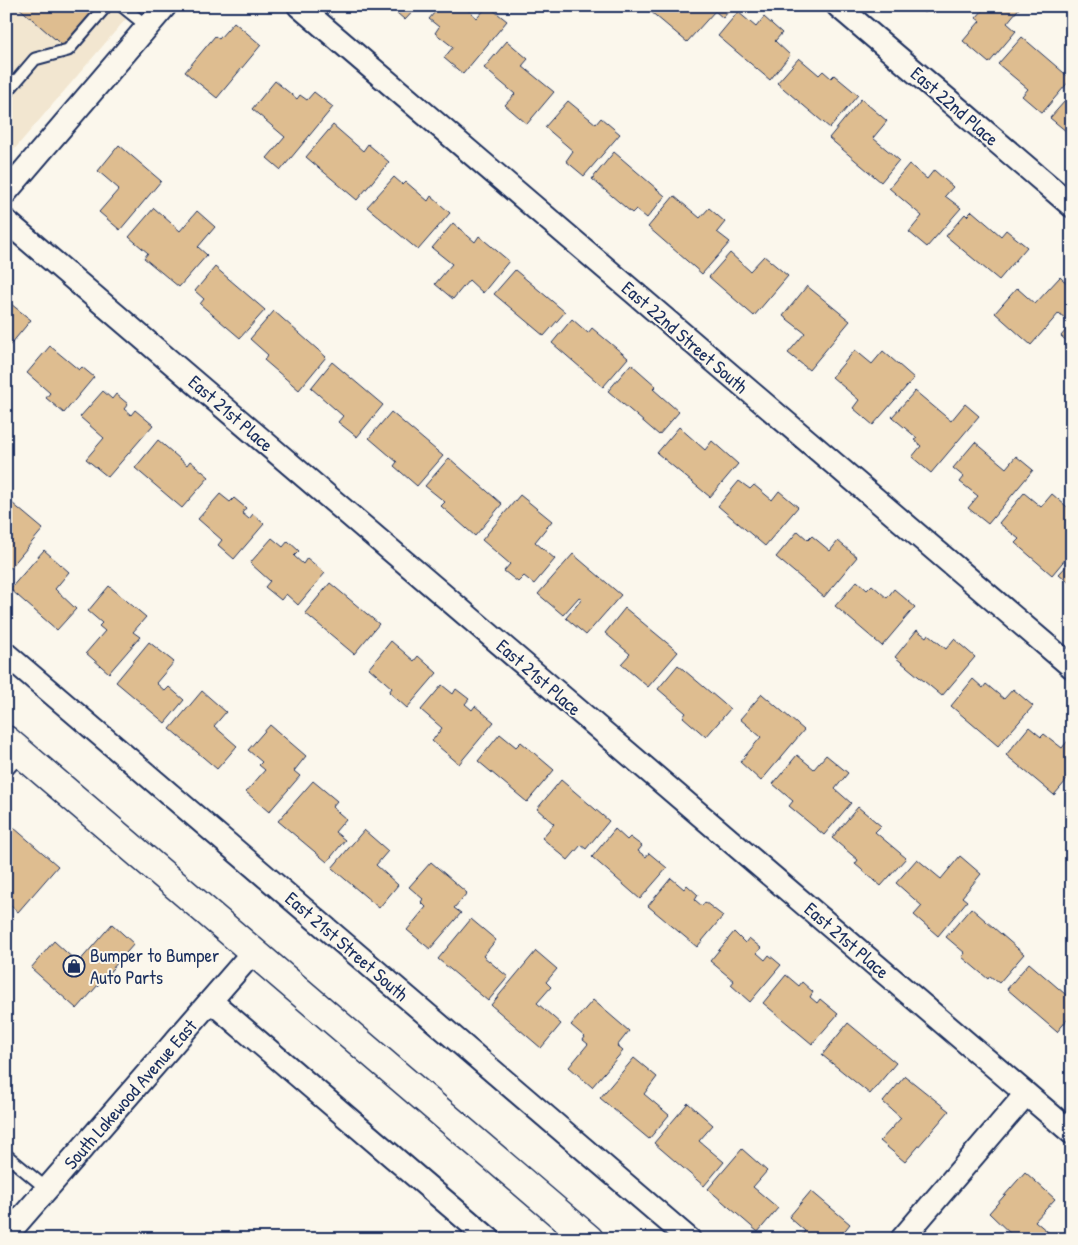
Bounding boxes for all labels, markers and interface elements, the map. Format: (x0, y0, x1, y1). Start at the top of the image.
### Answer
street label: East 22nd Place (905, 61, 1005, 152)
street label: East 22nd Street South (616, 275, 754, 399)
street label: East 21st Place (183, 369, 279, 457)
street label: East 21st Place (491, 633, 587, 721)
street label: East 21st Street South (280, 885, 414, 1007)
street label: East 21st Place (799, 896, 895, 984)
place label: Bumper to Bumper Auto Parts (90, 942, 220, 990)
shop icon: Bumper to Bumper Auto Parts (62, 954, 86, 978)
street label: South Lakewood Avenue East (58, 1013, 203, 1175)

